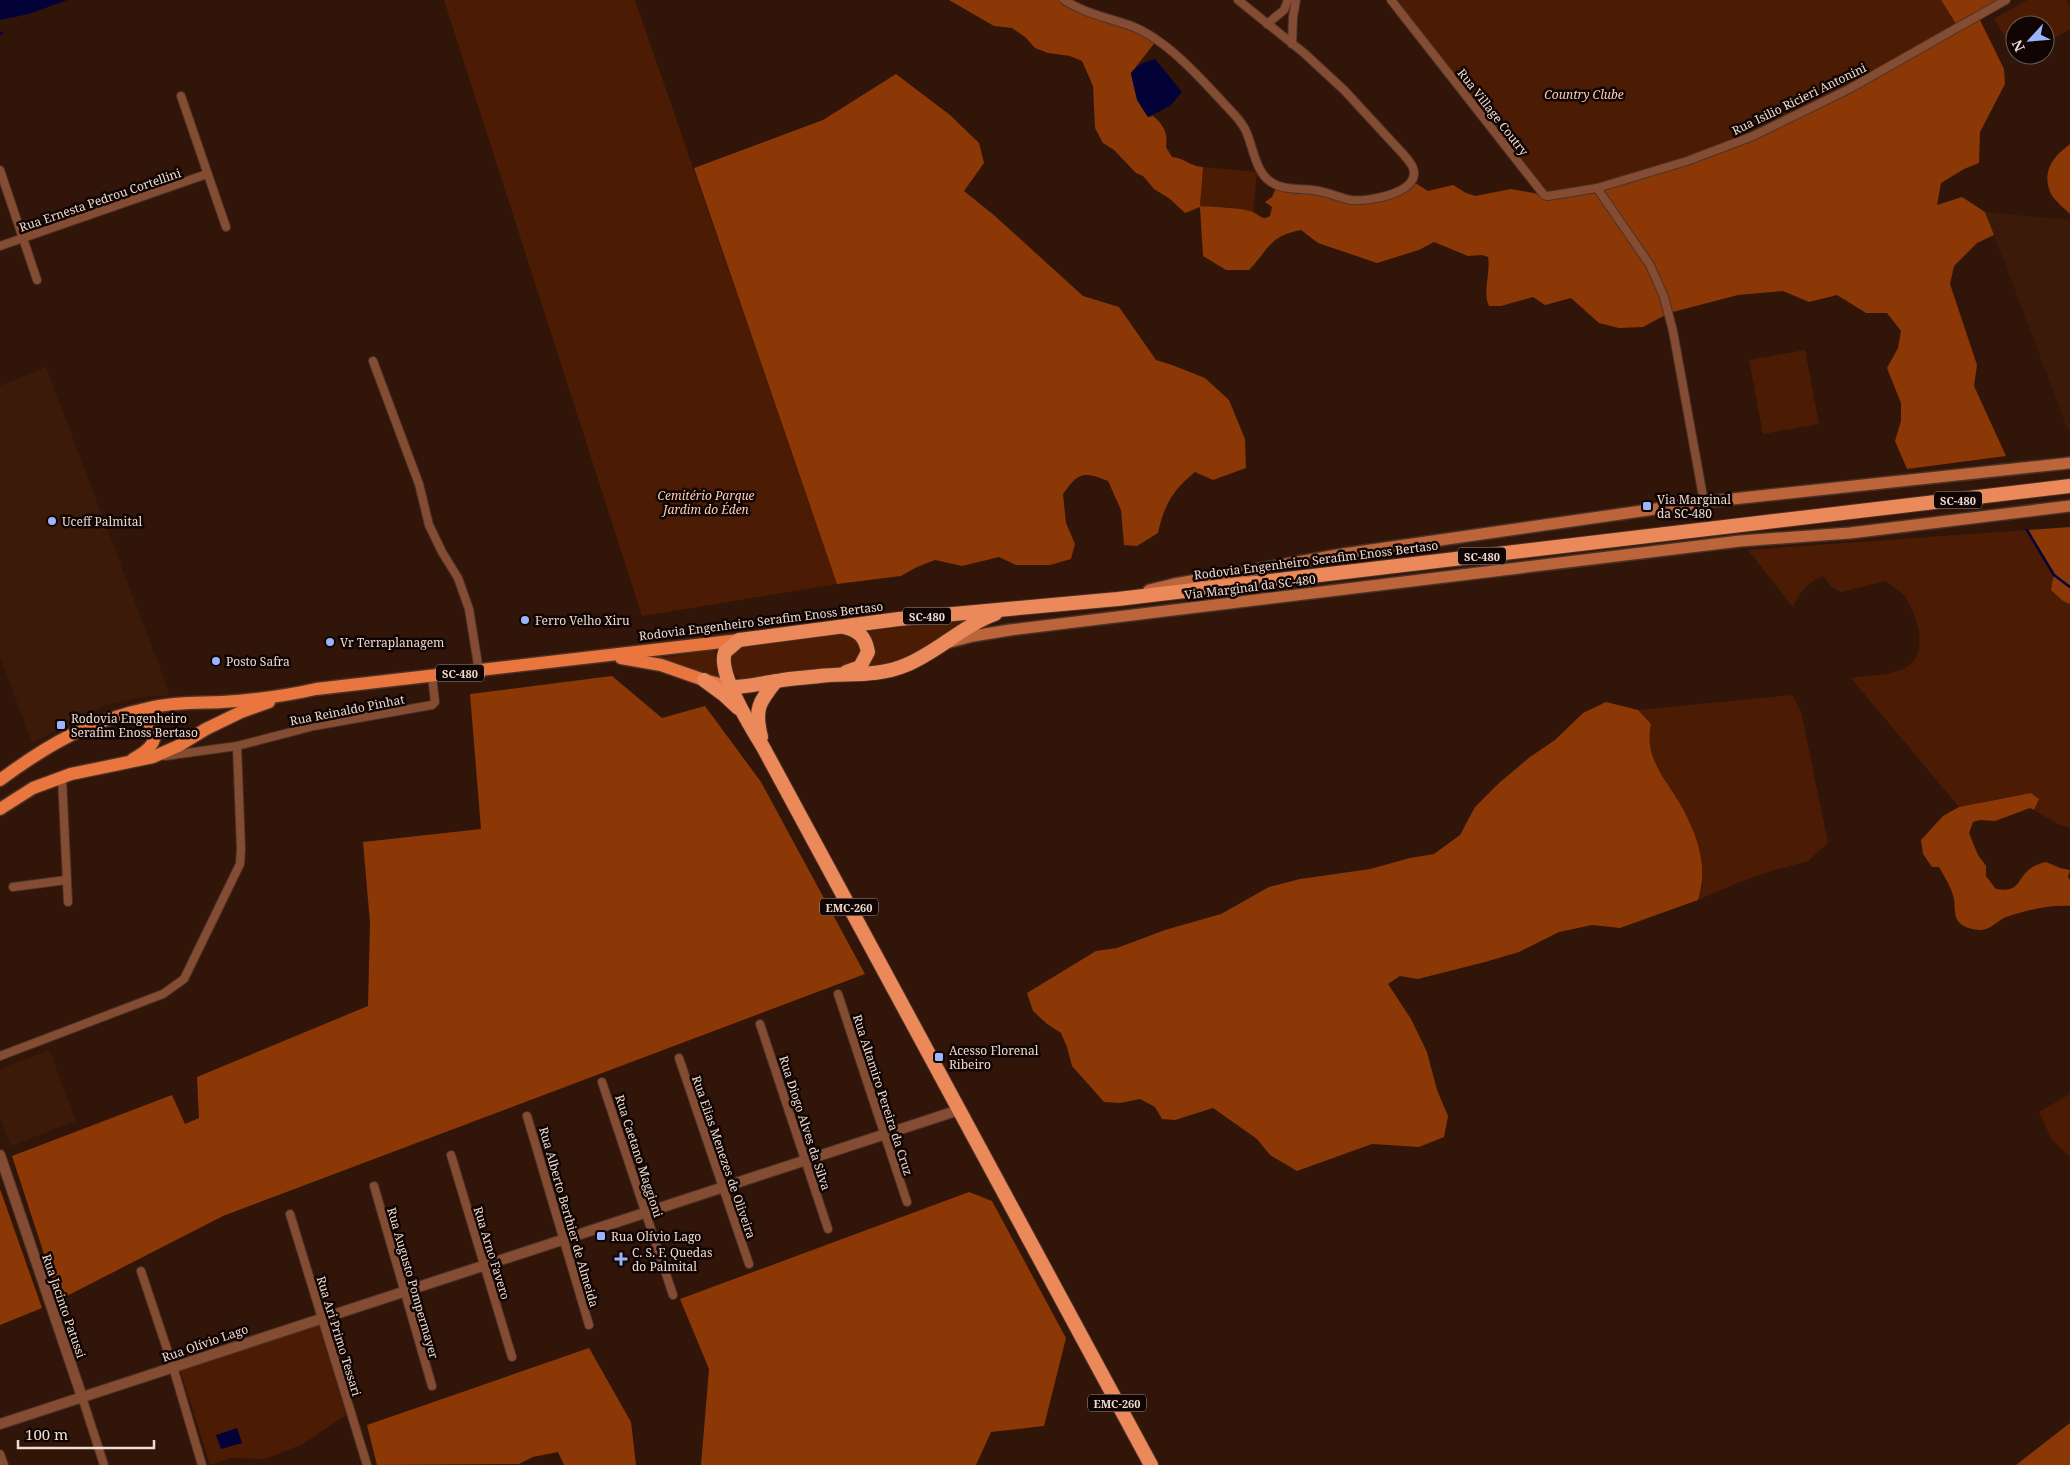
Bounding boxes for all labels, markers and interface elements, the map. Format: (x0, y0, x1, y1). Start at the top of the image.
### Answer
north arrow (2005, 15, 2055, 65)
text: N (2007, 37, 2029, 55)
street label: Rua Isilio Ricieri Antonini (1729, 59, 1869, 139)
street label: Rua Village Coutry (1454, 65, 1532, 159)
park label: Country Clube (1544, 86, 1624, 103)
street label: Rua Ernesta Pedrou Cortellini (17, 164, 183, 236)
park label: Cemitério Parque Jardim do Éden (657, 487, 755, 518)
place label: Via Marginal da SC-480 (1657, 491, 1731, 522)
road number: SC-480 (1934, 492, 1982, 508)
marker: Via Marginal da SC-480 (1641, 500, 1653, 512)
place label: Uceff Palmital (62, 513, 142, 530)
marker: Uceff Palmital (46, 515, 58, 527)
street label: Rodovia Engenheiro Serafim Enoss Bertaso (1193, 537, 1439, 583)
road number: SC-480 (1458, 548, 1506, 564)
street label: Via Marginal da SC-480 (1183, 570, 1317, 603)
street label: Rodovia Engenheiro Serafim Enoss Bertaso (638, 598, 884, 644)
road number: SC-480 (903, 608, 951, 624)
place label: Ferro Velho Xiru (535, 612, 630, 629)
marker: Ferro Velho Xiru (519, 614, 531, 626)
place label: Vr Terraplanagem (340, 634, 444, 651)
marker: Vr Terraplanagem (324, 636, 336, 648)
place label: Posto Safra (226, 653, 290, 670)
marker: Posto Safra (210, 655, 222, 667)
road number: SC-480 (436, 664, 484, 681)
street label: Rua Reinaldo Pinhat (288, 691, 406, 729)
place label: Rodovia Engenheiro Serafim Enoss Bertaso (71, 710, 198, 741)
marker: Rodovia Engenheiro Serafim Enoss Bertaso (55, 719, 67, 731)
road number: EMC-260 (820, 899, 878, 916)
street label: Rua Altamiro Pereira da Cruz (849, 1012, 917, 1178)
place label: Acesso Florenal Ribeiro (949, 1042, 1039, 1073)
marker: Acesso Florenal Ribeiro (933, 1051, 945, 1063)
street label: Rua Diogo Alves da Silva (775, 1054, 835, 1193)
street label: Rua Elias Menezes de Oliveira (688, 1073, 760, 1241)
street label: Rua Caetano Maggioni (611, 1093, 667, 1220)
street label: Rua Alberto Berthier de Almeida (535, 1125, 603, 1309)
street label: Rua Arno Favero (470, 1204, 514, 1302)
street label: Rua Augusto Pompermayer (383, 1205, 443, 1361)
place label: Rua Olívio Lago (611, 1228, 701, 1245)
marker: Rua Olívio Lago (595, 1230, 607, 1242)
place label: C. S. F. Quedas do Palmital (632, 1244, 712, 1275)
street label: Rua Jacinto Patussi (38, 1252, 90, 1360)
marker: C. S. F. Quedas do Palmital (614, 1252, 628, 1266)
street label: Rua Ari Primo Tessari (313, 1274, 365, 1398)
street label: Rua Olívio Lago (160, 1320, 251, 1366)
road number: EMC-260 (1088, 1395, 1146, 1412)
scale bar (18, 1418, 154, 1450)
text: 100 m (25, 1424, 68, 1444)

